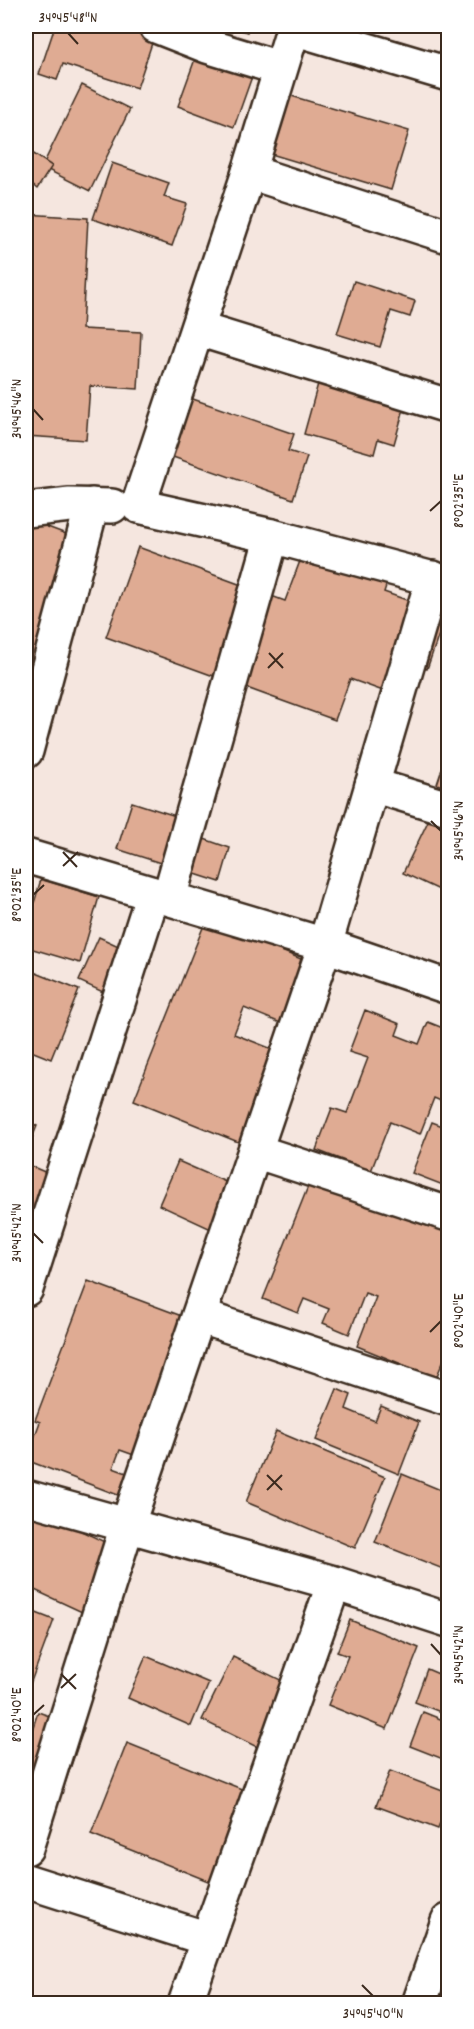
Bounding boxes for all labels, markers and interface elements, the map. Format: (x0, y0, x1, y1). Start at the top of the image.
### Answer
text: 34°45'48"N (39, 8, 97, 30)
text: 34°45'46"N (7, 379, 29, 439)
text: 8°02'35"E (449, 474, 471, 528)
text: 34°45'46"N (449, 801, 471, 861)
text: 8°02'35"E (7, 868, 29, 922)
text: 34°45'42"N (7, 1203, 29, 1263)
text: 8°02'40"E (449, 1293, 471, 1349)
text: 34°45'42"N (449, 1625, 471, 1685)
text: 8°02'40"E (7, 1687, 29, 1743)
text: 34°45'40"N (343, 2004, 403, 2026)

